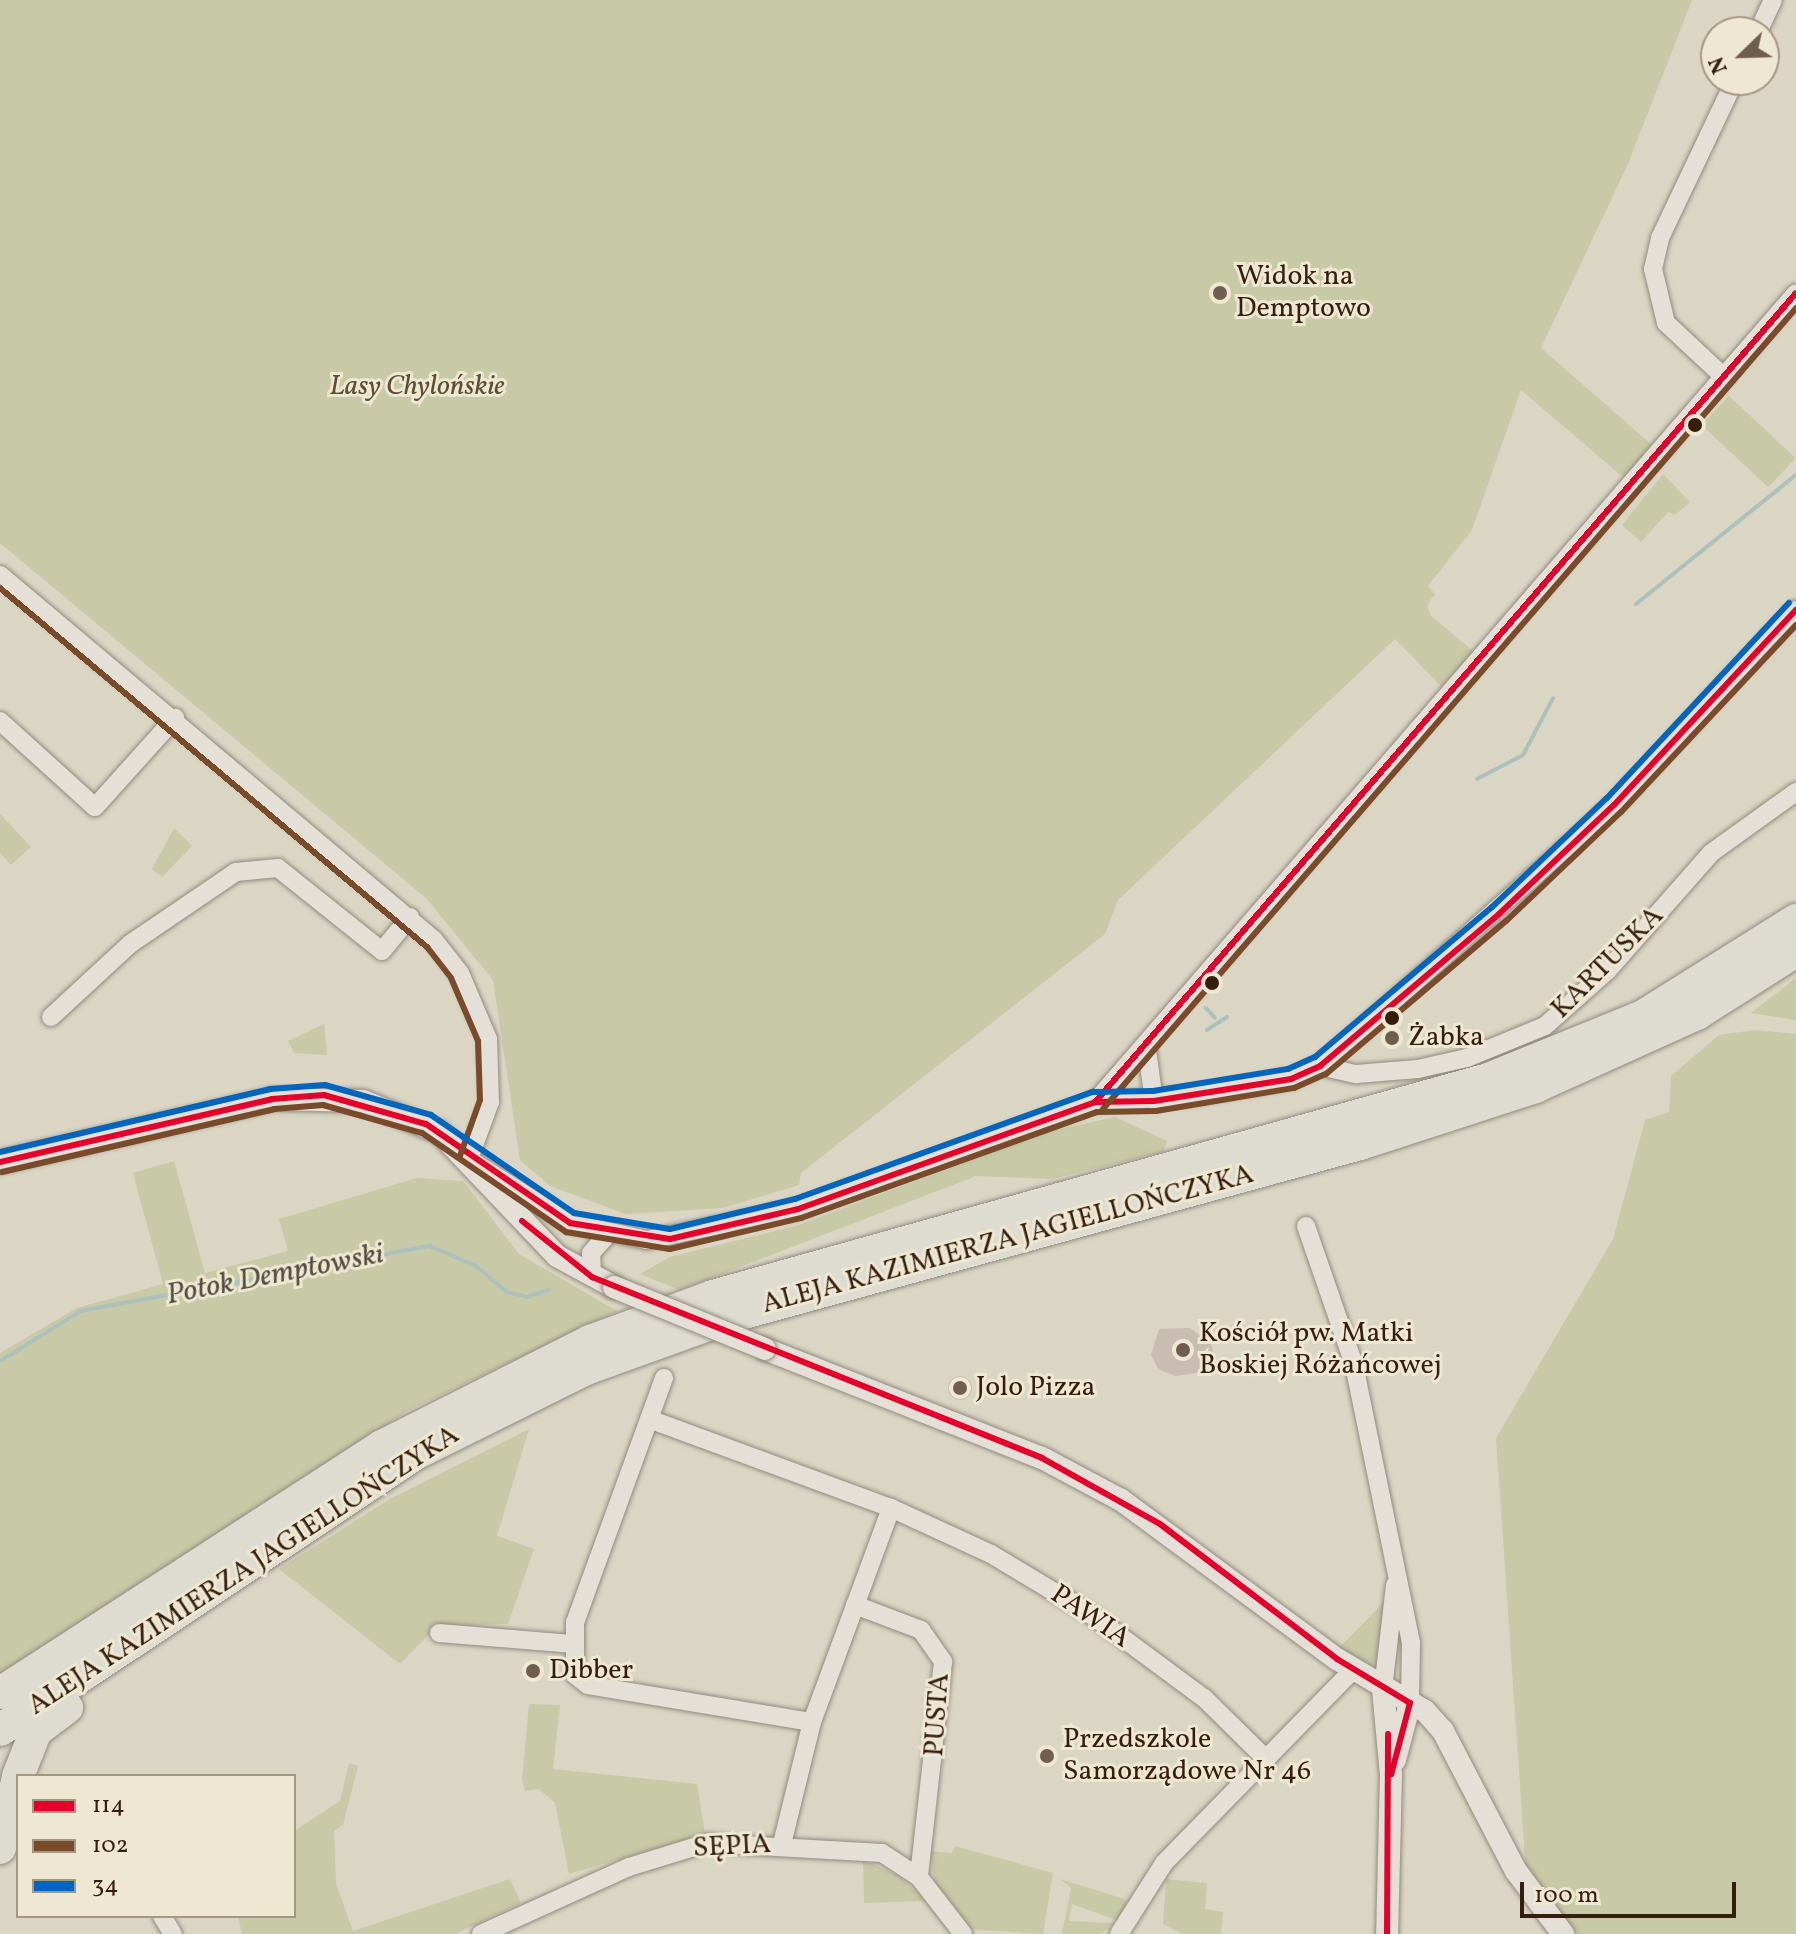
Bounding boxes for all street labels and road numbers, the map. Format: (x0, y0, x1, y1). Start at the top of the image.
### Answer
street label: KARTUSKA (1545, 900, 1671, 1026)
street label: ALEJA KAZIMIERZA JAGIELLOŃCZYKA (759, 1158, 1257, 1322)
street label: ALEJA KAZIMIERZA JAGIELLOŃCZYKA (22, 1419, 466, 1723)
street label: PAWIA (1044, 1578, 1136, 1656)
street label: PUSTA (918, 1672, 958, 1758)
street label: SĘPIA (692, 1828, 772, 1866)

